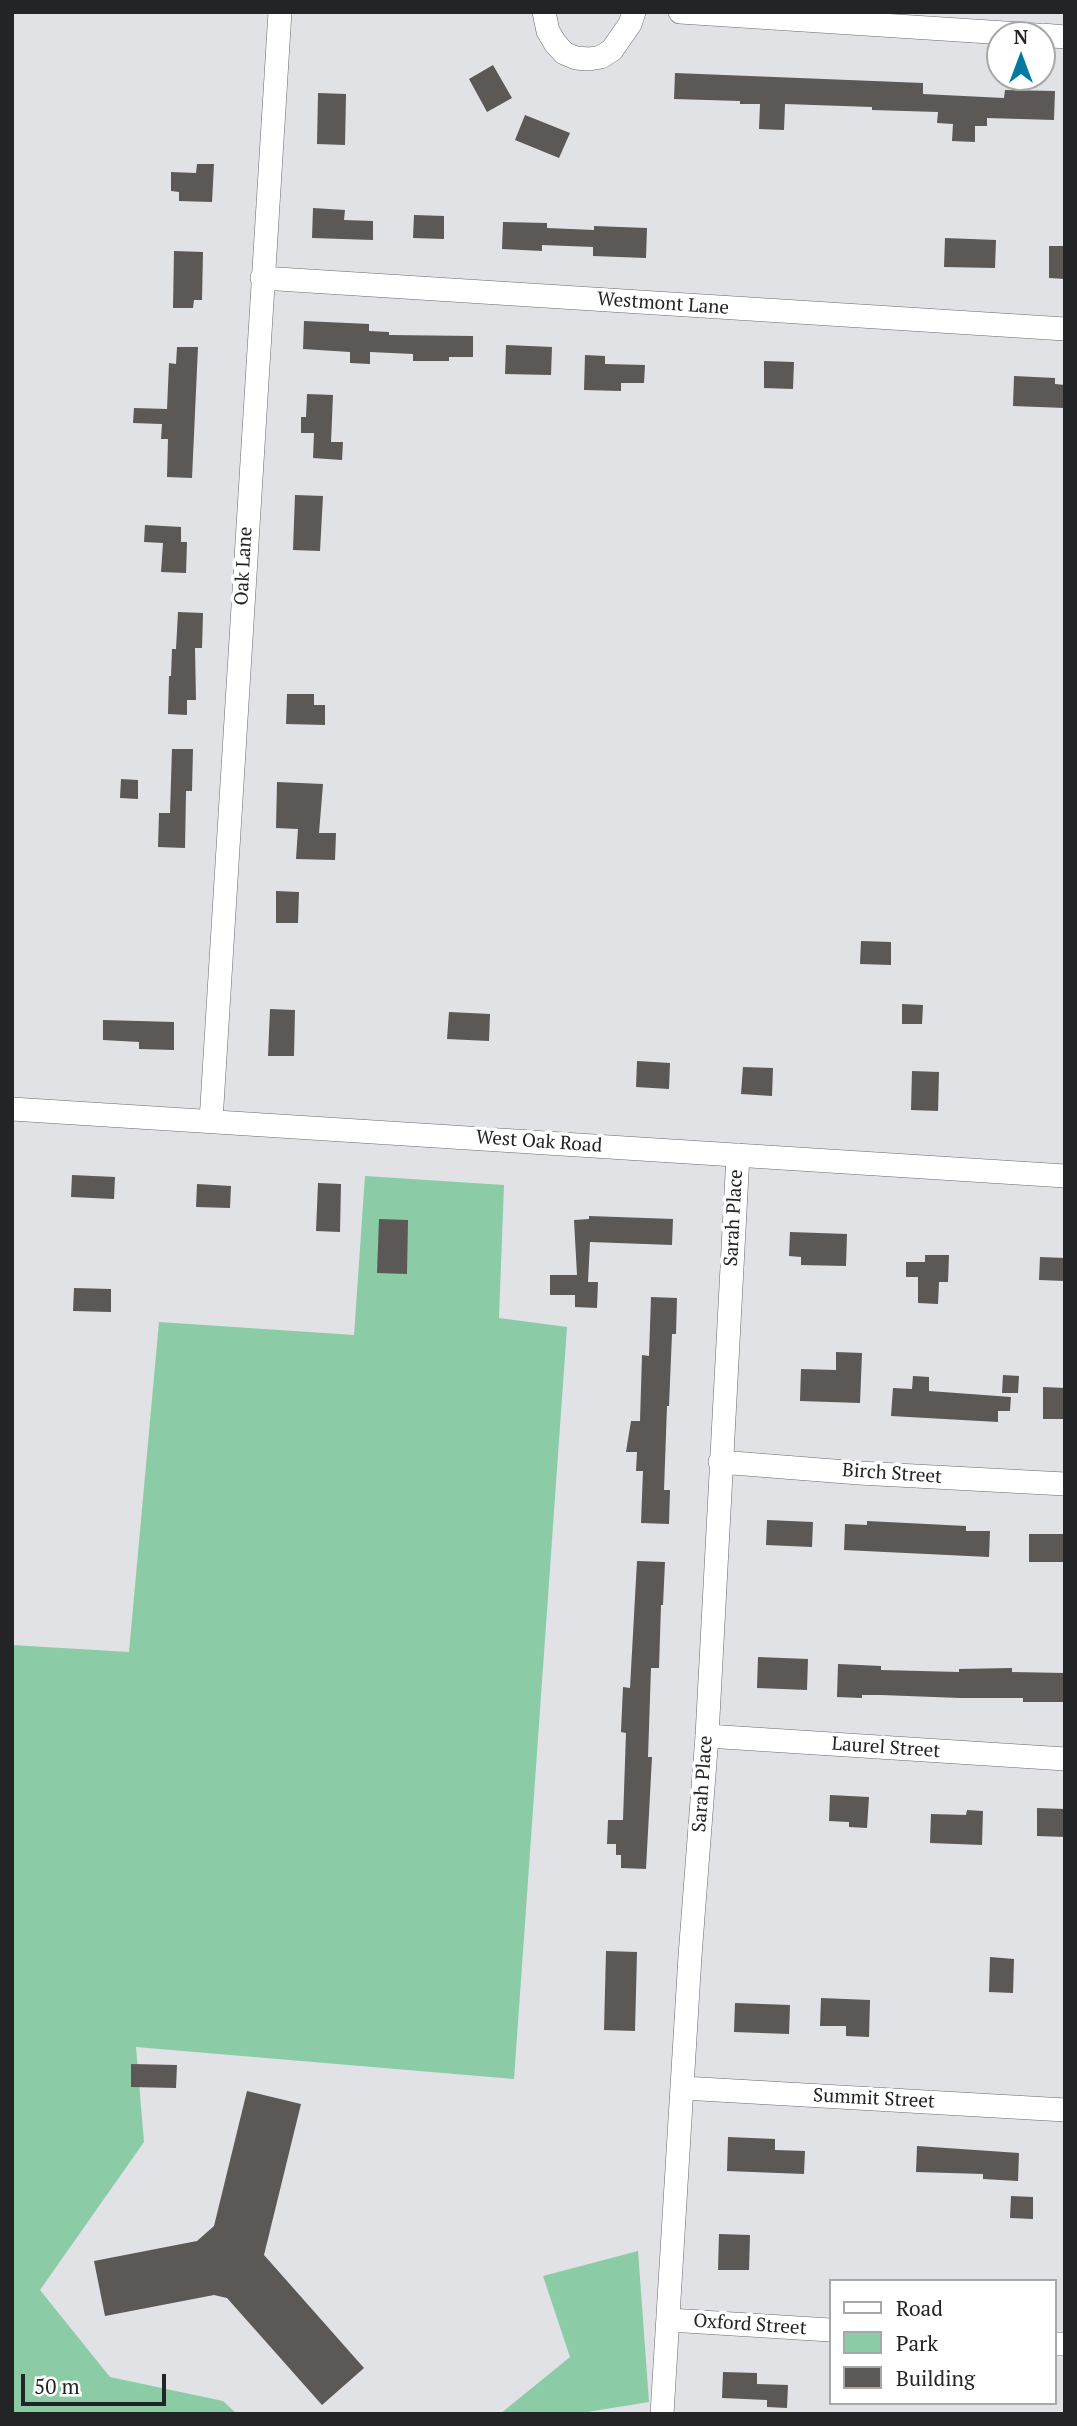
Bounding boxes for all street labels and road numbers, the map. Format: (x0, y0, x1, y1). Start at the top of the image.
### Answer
street label: Westmont Lane (596, 288, 730, 320)
street label: Oak Lane (231, 526, 257, 606)
street label: West Oak Road (475, 1126, 603, 1158)
street label: Sarah Place (720, 1169, 748, 1267)
street label: Birch Street (841, 1459, 943, 1489)
street label: Laurel Street (831, 1733, 941, 1763)
street label: Sarah Place (688, 1735, 718, 1833)
street label: Summit Street (813, 2084, 935, 2114)
street label: Oxford Street (693, 2310, 807, 2340)

